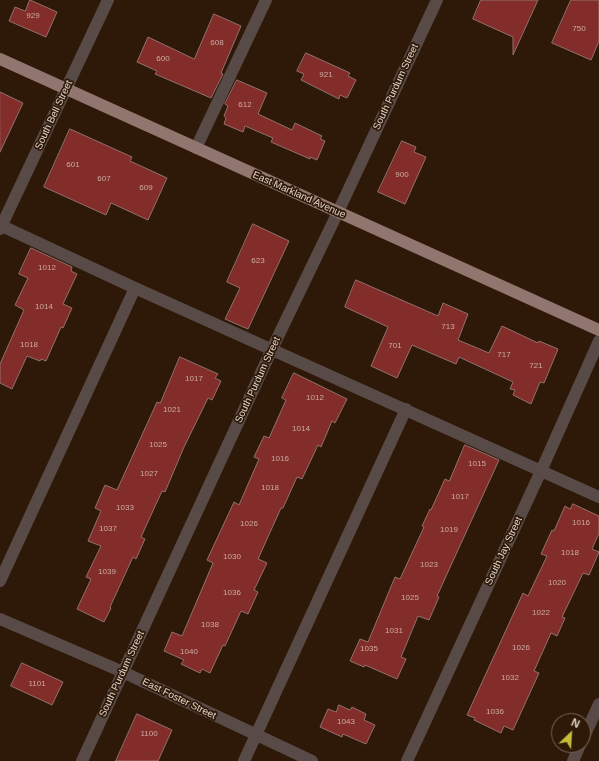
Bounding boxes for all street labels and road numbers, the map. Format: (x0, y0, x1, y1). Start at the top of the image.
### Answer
street label: South Purdum Street (371, 42, 421, 132)
street label: South Bell Street (33, 78, 75, 152)
street label: East Markland Avenue (251, 169, 347, 221)
street label: South Purdum Street (233, 335, 283, 425)
street label: South Jay Street (483, 515, 525, 587)
street label: South Purdum Street (97, 629, 147, 719)
street label: East Foster Street (140, 676, 218, 722)

